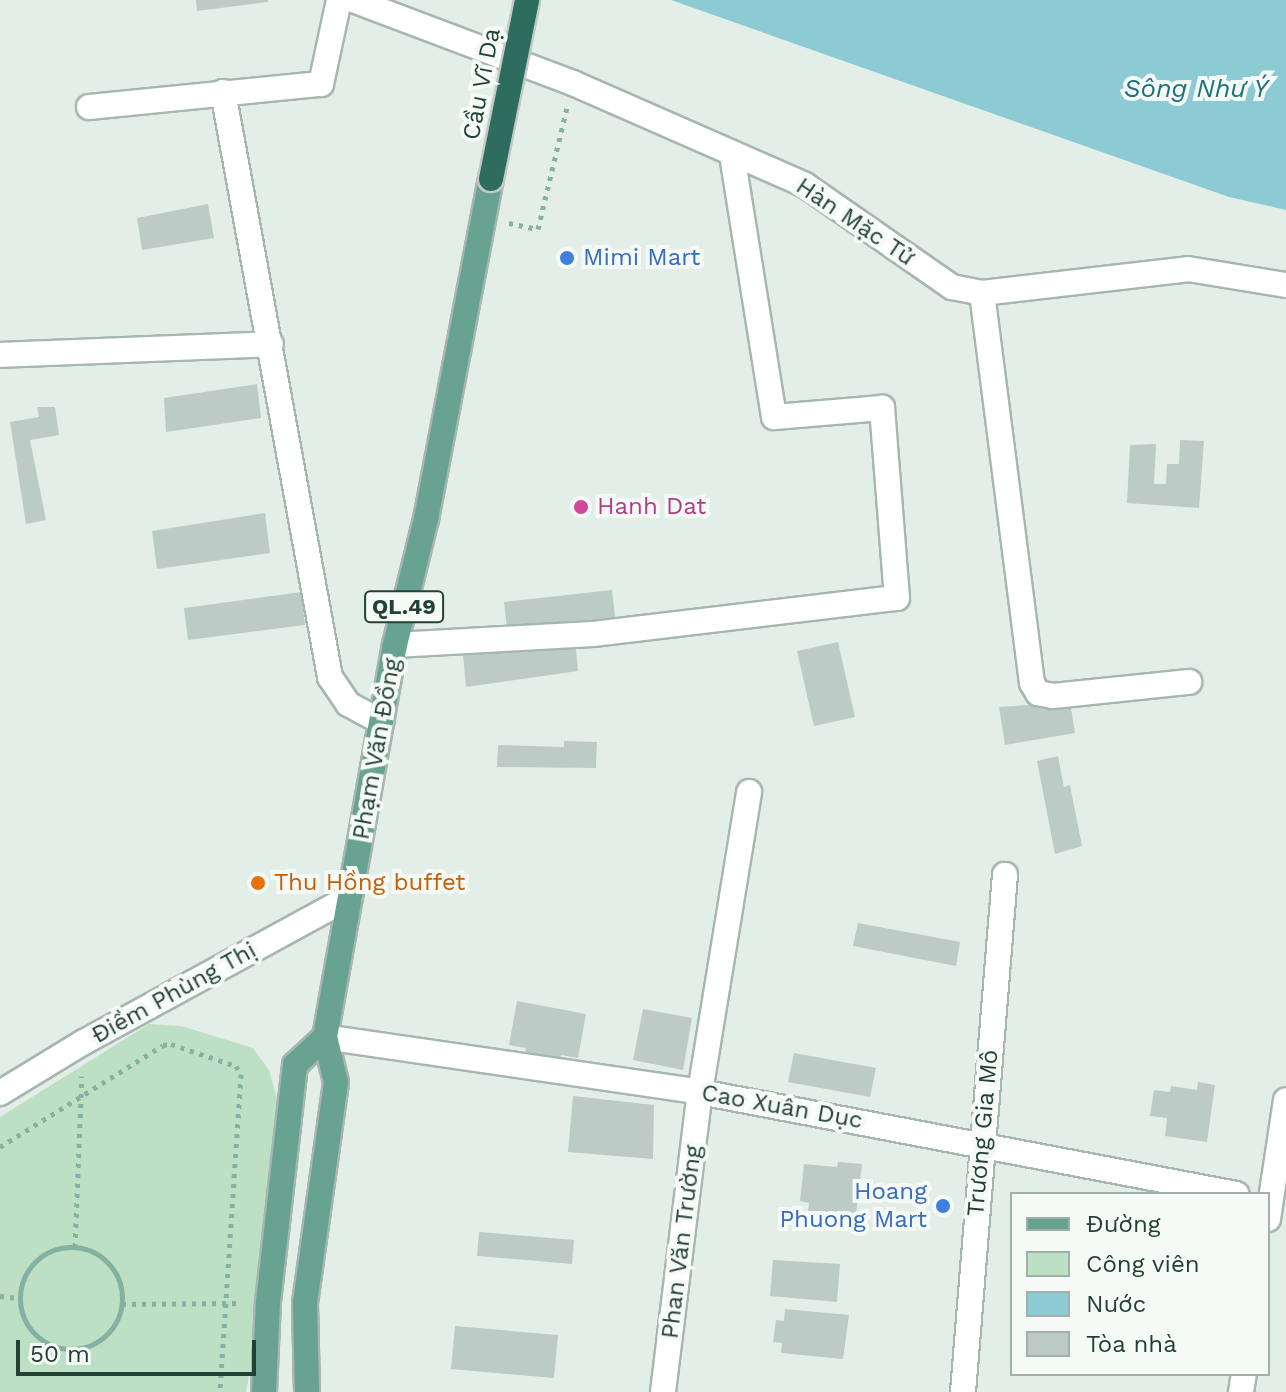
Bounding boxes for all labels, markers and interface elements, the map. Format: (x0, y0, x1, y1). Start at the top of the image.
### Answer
street label: Cầu Vĩ Dạ (457, 25, 507, 143)
water label: Sông Như Ý (1123, 73, 1269, 105)
street label: Hàn Mặc Tử (790, 172, 920, 272)
place label: Mimi Mart (583, 244, 700, 272)
marker: Mimi Mart (558, 249, 576, 267)
place label: Hanh Dat (597, 493, 706, 521)
marker: Hanh Dat (572, 498, 590, 516)
road number: QL.49 (364, 589, 444, 625)
street label: Phạm Văn Đồng (347, 656, 407, 842)
place label: Thu Hồng buffet (274, 869, 465, 897)
marker: Thu Hồng buffet (249, 874, 267, 892)
street label: Điềm Phùng Thị (86, 936, 262, 1050)
street label: Trương Gia Mô (961, 1048, 1005, 1218)
street label: Cao Xuân Dục (699, 1079, 865, 1135)
street label: Phan Văn Trường (656, 1143, 708, 1341)
place label: Hoang Phuong Mart (779, 1178, 927, 1234)
legend (1010, 1192, 1270, 1376)
marker: Hoang Phuong Mart (934, 1197, 952, 1215)
text: Đường (1086, 1210, 1161, 1238)
text: Công viên (1086, 1250, 1200, 1278)
text: Nước (1086, 1290, 1146, 1318)
scale bar (20, 1324, 260, 1374)
text: Tòa nhà (1086, 1330, 1177, 1358)
text: 50 m (30, 1340, 90, 1368)

